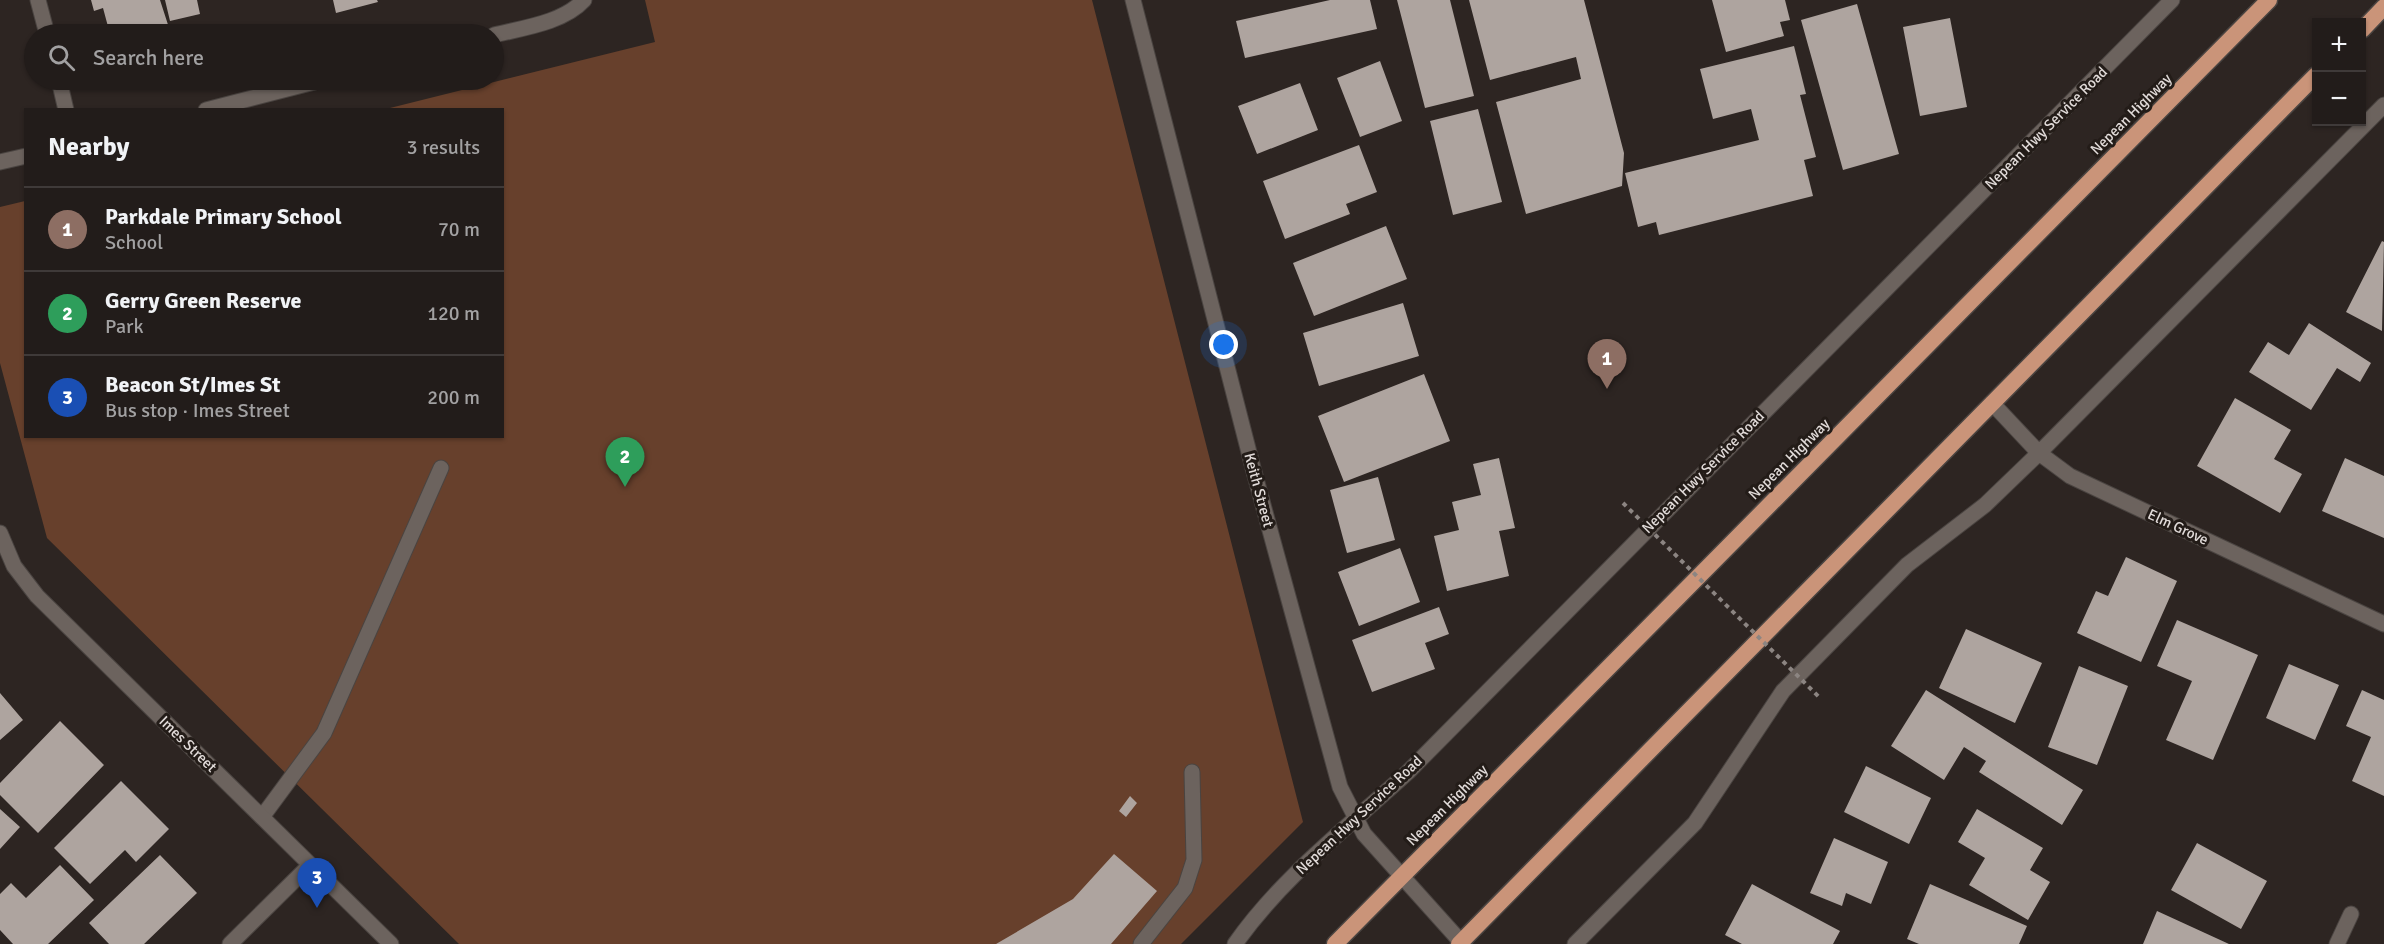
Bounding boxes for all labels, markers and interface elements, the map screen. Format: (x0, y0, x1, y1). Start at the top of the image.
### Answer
map controls (2312, 18, 2366, 126)
button: + (2312, 18, 2366, 72)
search box (24, 24, 504, 90)
icon: search (45, 41, 78, 74)
text: Search here (93, 44, 204, 71)
street label: Nepean Hwy Service Road (1981, 63, 2111, 193)
street label: Nepean Highway (2087, 70, 2175, 158)
button: − (2312, 72, 2366, 126)
text: Nearby (48, 131, 129, 163)
text: 3 results (407, 135, 480, 160)
text: Parkdale Primary School (105, 203, 342, 230)
text: 1 (62, 217, 73, 242)
text: 70 m (438, 217, 480, 242)
text: School (105, 230, 163, 255)
text: Gerry Green Reserve (105, 287, 301, 314)
text: 2 (62, 301, 73, 326)
text: 120 m (427, 301, 480, 326)
text: Park (105, 314, 143, 339)
your location (1209, 330, 1238, 359)
pin: 1 (1588, 340, 1626, 389)
text: Beacon St/Imes St (105, 371, 280, 398)
text: 3 (62, 385, 73, 410)
text: 200 m (427, 385, 480, 410)
text: Bus stop · Imes Street (105, 398, 290, 423)
street label: Nepean Hwy Service Road (1638, 407, 1768, 537)
street label: Nepean Highway (1745, 415, 1833, 503)
pin: 2 (606, 438, 644, 487)
street label: Keith Street (1240, 451, 1278, 529)
street label: Elm Grove (2145, 505, 2211, 549)
street label: Imes Street (156, 712, 220, 776)
street label: Nepean Hwy Service Road (1292, 752, 1426, 878)
street label: Nepean Highway (1403, 761, 1491, 849)
pin: 3 (298, 858, 336, 908)

